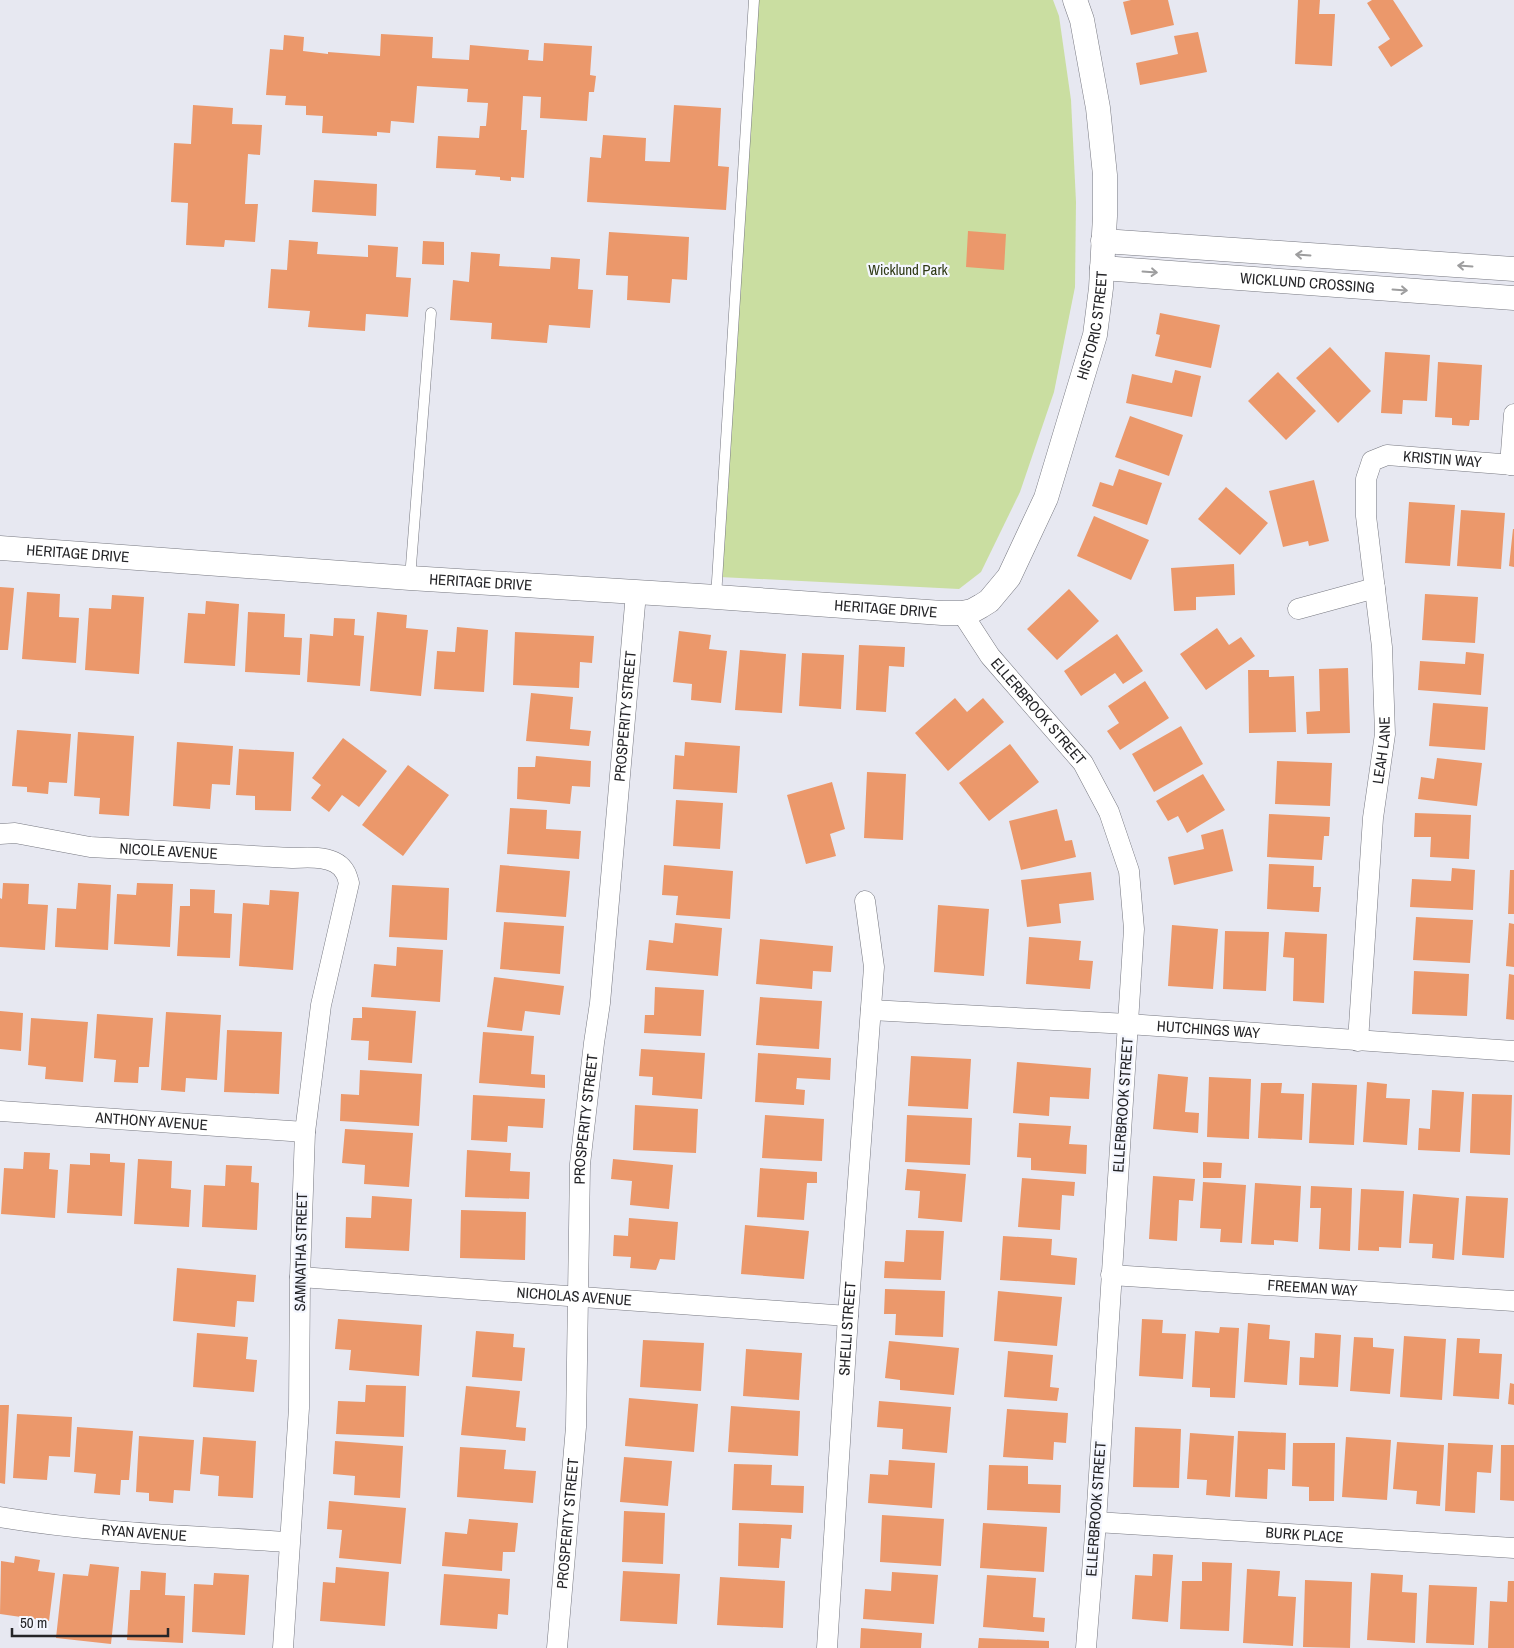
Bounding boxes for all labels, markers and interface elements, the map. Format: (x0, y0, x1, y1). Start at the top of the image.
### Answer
one-way arrow (1295, 250, 1311, 259)
park label: Wicklund Park (868, 259, 948, 280)
one-way arrow (1458, 261, 1474, 270)
one-way arrow (1142, 267, 1158, 276)
street label: WICKLUND CROSSING (1240, 267, 1375, 298)
street label: HISTORIC STREET (1071, 270, 1112, 382)
one-way arrow (1392, 285, 1408, 294)
street label: KRISTIN WAY (1402, 445, 1483, 472)
street label: HERITAGE DRIVE (26, 539, 130, 567)
street label: HERITAGE DRIVE (429, 568, 533, 596)
street label: HERITAGE DRIVE (834, 594, 938, 623)
street label: PROSPERITY STREET (608, 649, 641, 782)
street label: ELLERBROOK STREET (986, 653, 1091, 770)
street label: LEAH LANE (1367, 716, 1395, 785)
street label: NICOLE AVENUE (119, 838, 218, 864)
street label: HUTCHINGS WAY (1156, 1015, 1261, 1043)
street label: ELLERBROOK STREET (1107, 1036, 1138, 1173)
street label: PROSPERITY STREET (569, 1052, 603, 1185)
street label: ANTHONY AVENUE (94, 1107, 209, 1135)
street label: SAMNATHA STREET (289, 1192, 312, 1312)
street label: FREEMAN WAY (1267, 1274, 1359, 1301)
street label: SHELLI STREET (833, 1280, 861, 1376)
street label: NICHOLAS AVENUE (516, 1281, 633, 1311)
street label: ELLERBROOK STREET (1080, 1440, 1111, 1577)
street label: PROSPERITY STREET (551, 1457, 583, 1590)
street label: RYAN AVENUE (101, 1519, 187, 1546)
street label: BURK PLACE (1265, 1522, 1344, 1547)
scale bar (12, 1606, 169, 1638)
text: 50 m (20, 1612, 47, 1633)

